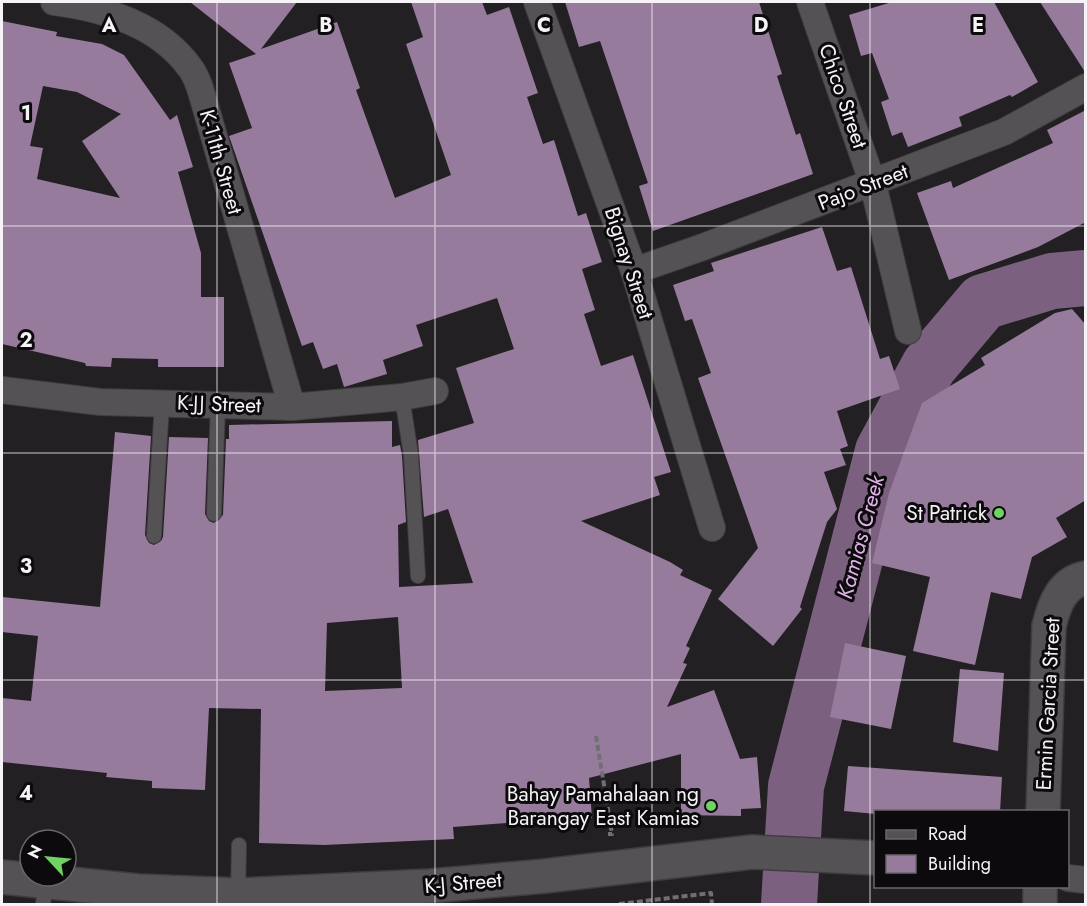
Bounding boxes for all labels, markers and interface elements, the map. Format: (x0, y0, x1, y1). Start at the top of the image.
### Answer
text: A (101, 11, 117, 40)
text: B (319, 11, 333, 40)
text: C (537, 11, 551, 40)
text: D (754, 11, 768, 40)
text: E (972, 11, 984, 40)
street label: Chico Street (811, 40, 875, 152)
text: 1 (21, 99, 31, 128)
street label: K-11th Street (192, 106, 250, 218)
street label: Pajo Street (814, 156, 912, 218)
street label: Bignay Street (597, 203, 661, 323)
text: 2 (19, 326, 33, 355)
street label: K-JJ Street (176, 388, 262, 420)
water label: Kamias Creek (828, 470, 892, 602)
place label: St Patrick (906, 498, 988, 528)
marker: St Patrick (992, 506, 1006, 520)
text: 3 (20, 552, 32, 581)
street label: Ermin Garcia Street (1028, 617, 1068, 791)
text: 4 (19, 779, 33, 808)
place label: Bahay Pamahalaan ng Barangay East Kamias (507, 779, 699, 833)
marker: Bahay Pamahalaan ng Barangay East Kamias (704, 799, 718, 813)
legend (874, 810, 1069, 888)
text: Road (928, 821, 967, 847)
north arrow (18, 828, 78, 888)
text: N (22, 841, 48, 862)
text: Building (928, 851, 991, 877)
street label: K-J Street (423, 865, 503, 901)

